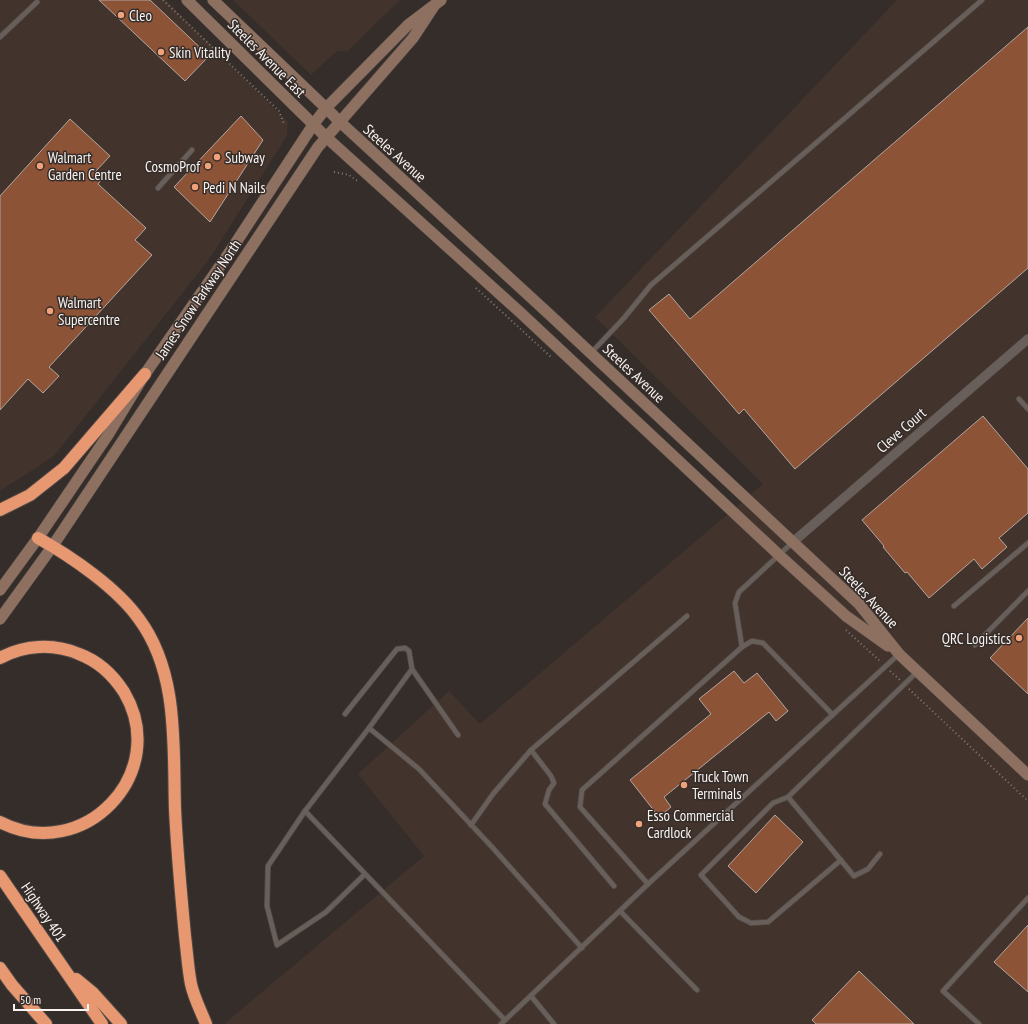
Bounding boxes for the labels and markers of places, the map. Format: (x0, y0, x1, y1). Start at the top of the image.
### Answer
place label: Cleo (129, 6, 152, 25)
marker: Cleo (116, 10, 126, 20)
place label: Skin Vitality (169, 43, 231, 62)
marker: Skin Vitality (156, 47, 166, 57)
place label: Walmart Garden Centre (48, 148, 122, 184)
place label: Subway (225, 148, 265, 167)
marker: Subway (212, 152, 222, 162)
place label: CosmoProf (145, 157, 201, 176)
marker: Walmart Garden Centre (35, 161, 45, 171)
marker: CosmoProf (203, 161, 213, 171)
place label: Pedi N Nails (203, 178, 266, 197)
marker: Pedi N Nails (190, 182, 200, 192)
place label: Walmart Supercentre (58, 293, 120, 329)
marker: Walmart Supercentre (45, 306, 55, 316)
place label: QRC Logistics (942, 629, 1011, 648)
marker: QRC Logistics (1014, 633, 1024, 643)
place label: Truck Town Terminals (692, 767, 749, 803)
marker: Truck Town Terminals (679, 780, 689, 790)
place label: Esso Commercial Cardlock (647, 806, 735, 842)
marker: Esso Commercial Cardlock (634, 819, 644, 829)

